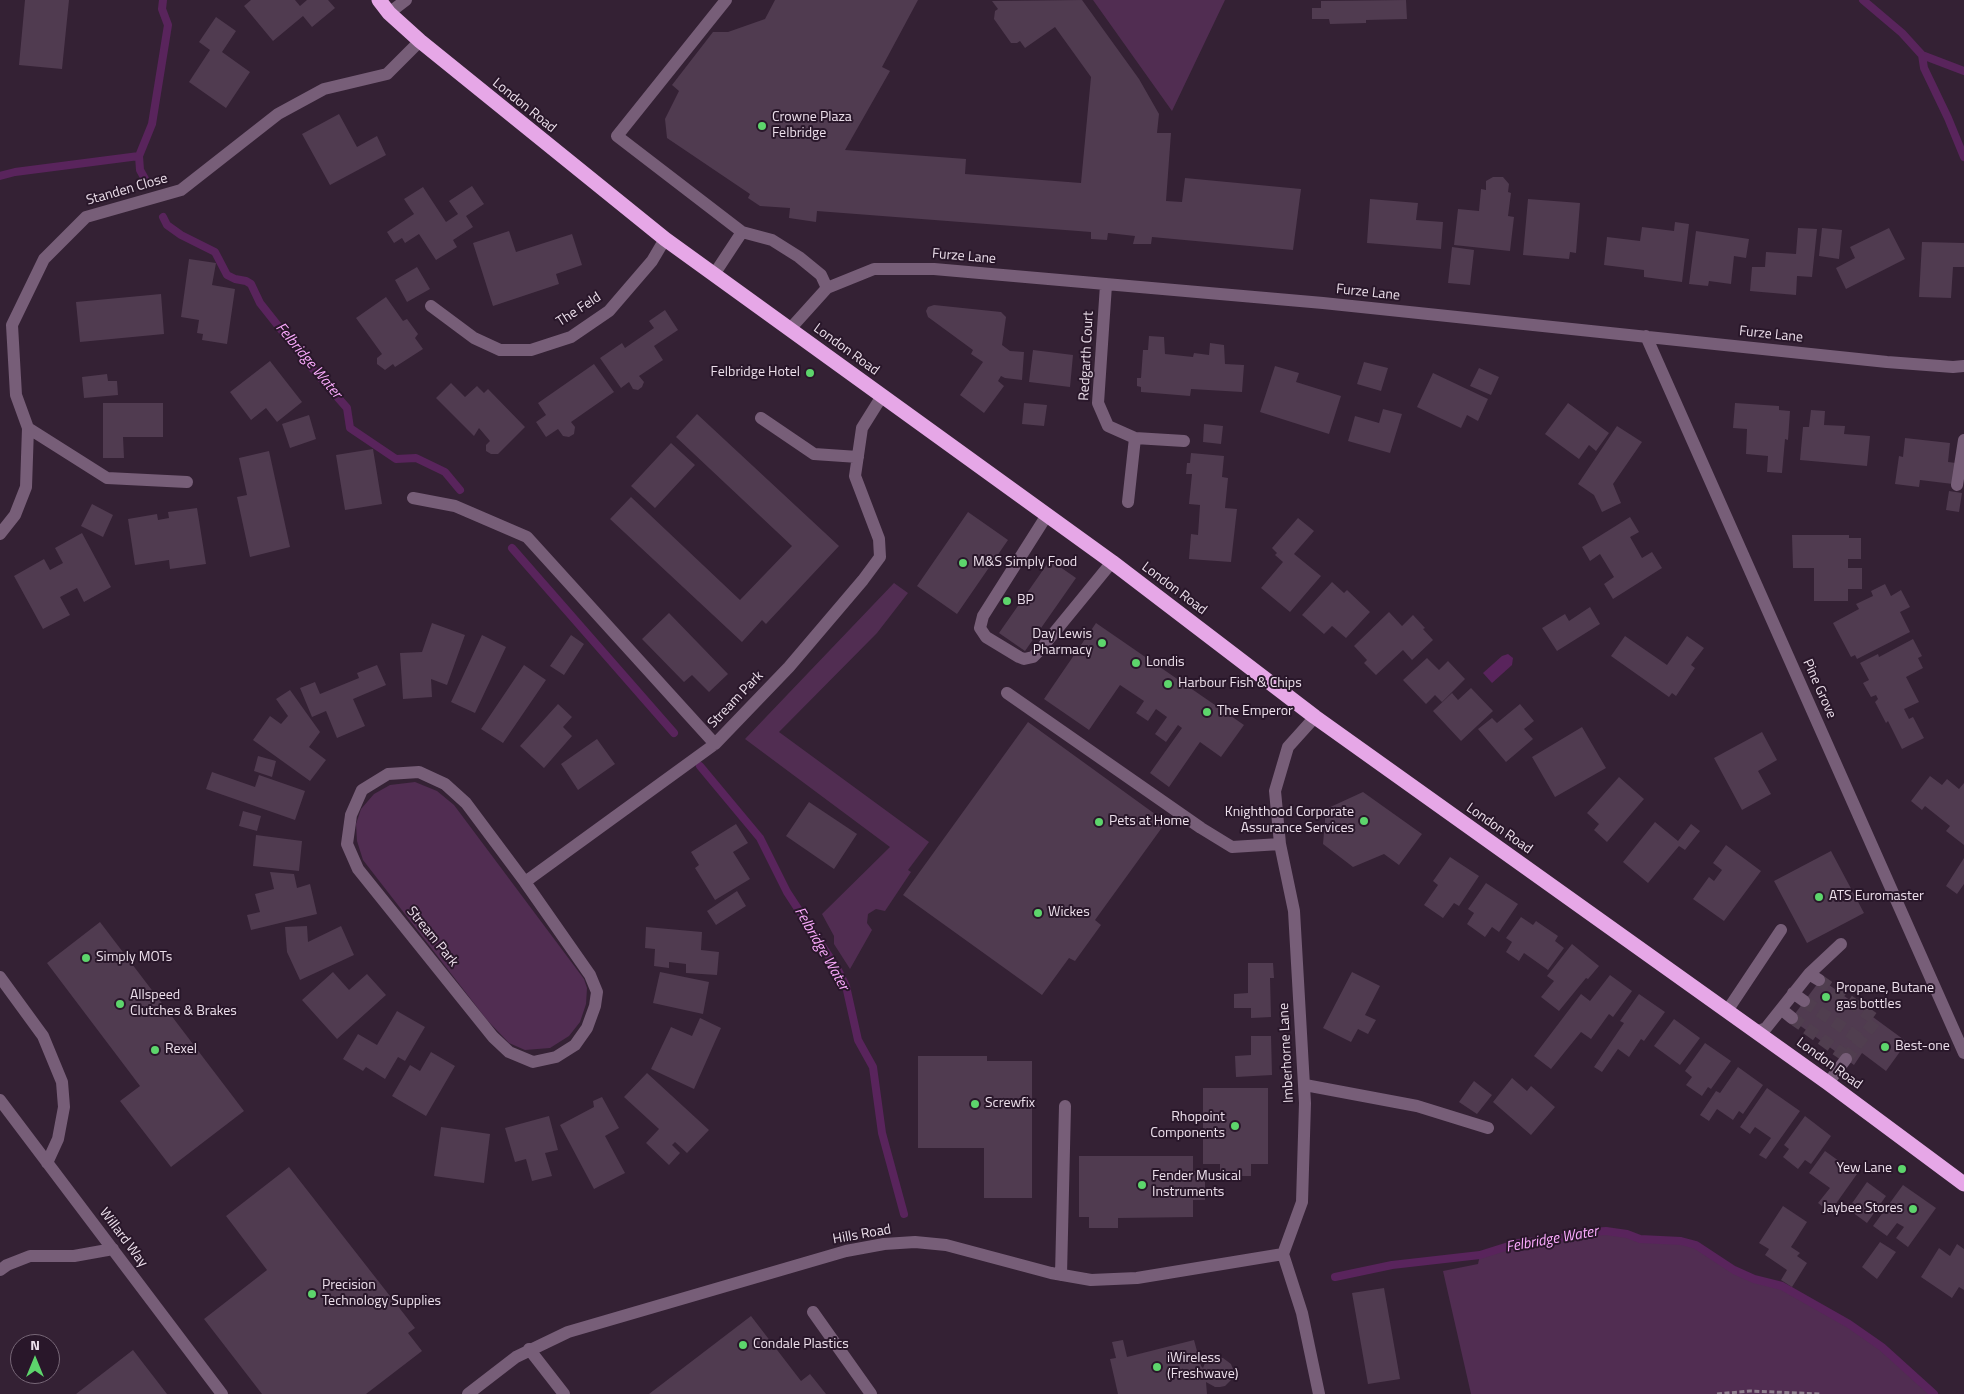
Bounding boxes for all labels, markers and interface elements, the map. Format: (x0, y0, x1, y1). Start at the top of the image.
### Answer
street label: London Road (489, 75, 559, 137)
place label: Crowne Plaza Felbridge (772, 110, 852, 142)
marker: Crowne Plaza Felbridge (756, 120, 768, 132)
street label: Standen Close (84, 170, 170, 210)
street label: Furze Lane (931, 246, 997, 268)
street label: Furze Lane (1335, 281, 1401, 305)
street label: The Feld (554, 289, 604, 331)
street label: Redgarth Court (1076, 311, 1098, 401)
water label: Felbridge Water (271, 319, 345, 403)
street label: London Road (810, 321, 882, 379)
street label: Furze Lane (1738, 323, 1804, 347)
place label: Felbridge Hotel (711, 365, 800, 381)
marker: Felbridge Hotel (804, 367, 816, 379)
place label: M&S Simply Food (973, 555, 1077, 571)
marker: M&S Simply Food (957, 557, 969, 569)
street label: London Road (1138, 559, 1210, 619)
place label: BP (1017, 593, 1034, 609)
marker: BP (1001, 595, 1013, 607)
place label: Day Lewis Pharmacy (1032, 627, 1092, 660)
marker: Day Lewis Pharmacy (1096, 637, 1108, 649)
place label: Londis (1146, 655, 1185, 671)
marker: Londis (1130, 657, 1142, 669)
street label: Pine Grove (1798, 657, 1840, 721)
street label: Stream Park (705, 668, 767, 732)
place label: Harbour Fish & Chips (1178, 676, 1302, 692)
marker: Harbour Fish & Chips (1162, 678, 1174, 690)
place label: The Emperor (1217, 704, 1293, 720)
marker: The Emperor (1201, 706, 1213, 718)
street label: London Road (1463, 800, 1535, 858)
place label: Knighthood Corporate Assurance Services (1225, 805, 1354, 838)
place label: Pets at Home (1109, 814, 1189, 830)
marker: Knighthood Corporate Assurance Services (1358, 815, 1370, 827)
marker: Pets at Home (1093, 816, 1105, 828)
place label: ATS Euromaster (1829, 889, 1924, 905)
marker: ATS Euromaster (1813, 891, 1825, 903)
street label: Stream Park (403, 903, 461, 971)
water label: Felbridge Water (790, 904, 852, 994)
place label: Wickes (1048, 905, 1090, 921)
marker: Wickes (1032, 907, 1044, 919)
place label: Simply MOTs (96, 950, 172, 966)
marker: Simply MOTs (80, 952, 92, 964)
place label: Propane, Butane gas bottles (1836, 981, 1934, 1014)
place label: Allspeed Clutches & Brakes (130, 988, 237, 1020)
marker: Propane, Butane gas bottles (1820, 991, 1832, 1003)
marker: Allspeed Clutches & Brakes (114, 998, 126, 1010)
street label: Imberhorne Lane (1276, 1003, 1298, 1103)
street label: London Road (1793, 1035, 1865, 1093)
place label: Best-one (1895, 1039, 1950, 1055)
marker: Best-one (1879, 1041, 1891, 1053)
place label: Rexel (165, 1042, 197, 1058)
marker: Rexel (149, 1044, 161, 1056)
place label: Screwfix (985, 1096, 1035, 1112)
marker: Screwfix (969, 1098, 981, 1110)
place label: Rhopoint Components (1150, 1110, 1225, 1142)
marker: Rhopoint Components (1229, 1120, 1241, 1132)
place label: Yew Lane (1836, 1161, 1892, 1177)
marker: Yew Lane (1896, 1163, 1908, 1175)
place label: Fender Musical Instruments (1152, 1169, 1241, 1202)
marker: Fender Musical Instruments (1136, 1179, 1148, 1191)
place label: Jaybee Stores (1823, 1201, 1903, 1217)
marker: Jaybee Stores (1907, 1203, 1919, 1215)
street label: Willard Way (95, 1205, 151, 1271)
street label: Hills Road (832, 1222, 892, 1248)
water label: Felbridge Water (1504, 1223, 1600, 1257)
place label: Precision Technology Supplies (322, 1278, 441, 1310)
marker: Precision Technology Supplies (306, 1288, 318, 1300)
north arrow (10, 1334, 60, 1384)
text: N (30, 1334, 40, 1355)
place label: Condale Plastics (753, 1337, 849, 1353)
marker: Condale Plastics (737, 1339, 749, 1351)
place label: iWireless (Freshwave) (1167, 1351, 1238, 1384)
marker: iWireless (Freshwave) (1151, 1361, 1163, 1373)

